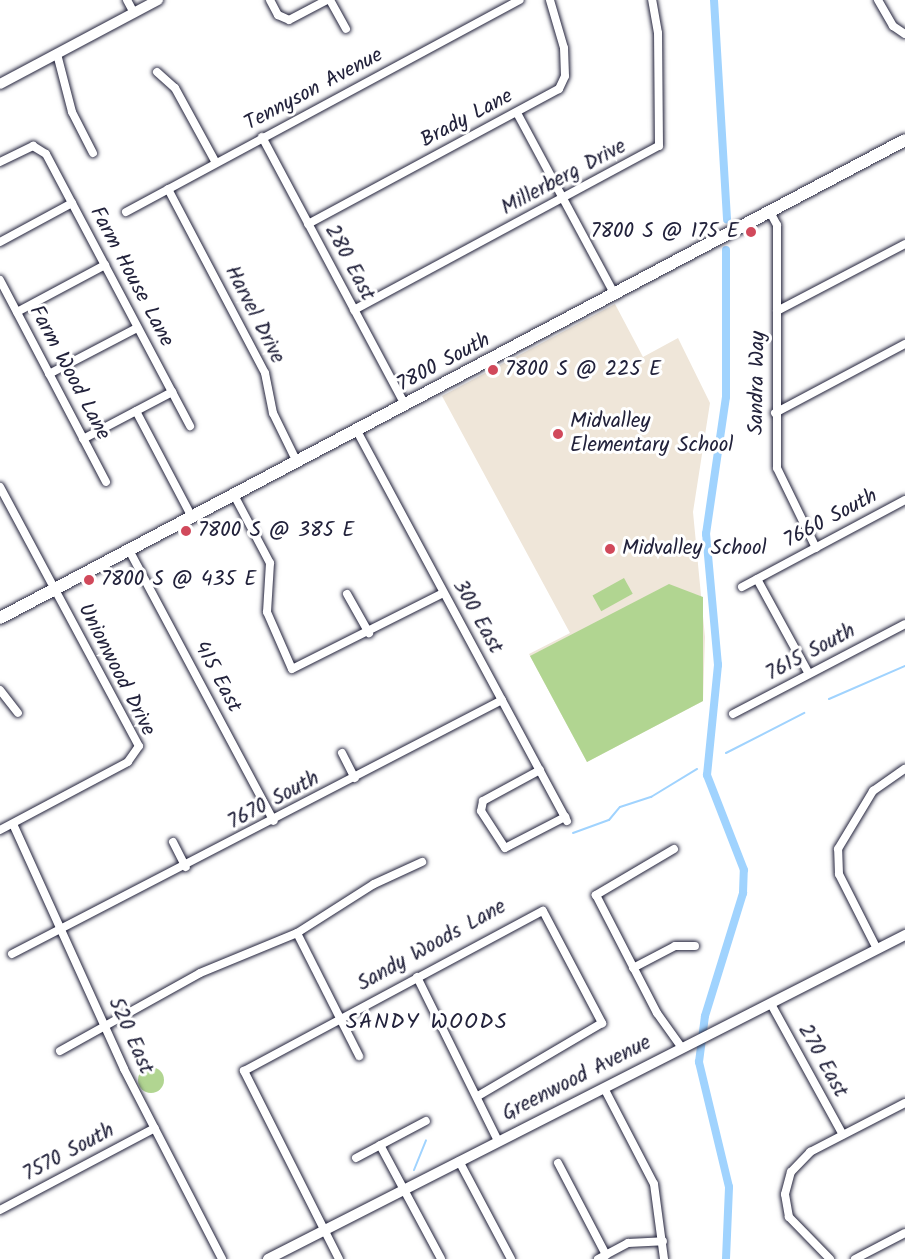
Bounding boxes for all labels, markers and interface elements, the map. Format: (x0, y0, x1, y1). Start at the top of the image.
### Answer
street label: Tennyson Avenue (241, 43, 387, 137)
street label: Brady Lane (417, 84, 517, 154)
street label: Millerberg Drive (497, 135, 631, 221)
street label: Farm House Lane (83, 202, 179, 352)
place label: 7800 S @ 175 E (591, 219, 739, 245)
street label: 280 East (318, 220, 380, 306)
marker: 7800 S @ 175 E (744, 225, 758, 239)
street label: Harvel Drive (219, 262, 289, 368)
street label: Farm Wood Lane (23, 301, 115, 445)
street label: 7800 South (393, 328, 495, 398)
street label: Sandra Way (744, 331, 772, 435)
place label: 7800 S @ 225 E (505, 357, 661, 383)
marker: 7800 S @ 225 E (486, 363, 500, 377)
place label: Midvalley Elementary School (570, 409, 733, 459)
marker: Midvalley Elementary School (551, 427, 565, 441)
street label: 7660 South (780, 484, 882, 554)
place label: 7800 S @ 385 E (198, 518, 355, 544)
marker: 7800 S @ 385 E (179, 524, 193, 538)
place label: Midvalley School (622, 536, 767, 562)
marker: Midvalley School (603, 542, 617, 556)
place label: 7800 S @ 435 E (101, 567, 257, 593)
marker: 7800 S @ 435 E (82, 573, 96, 587)
street label: 300 East (446, 576, 508, 658)
street label: Unionwood Drive (72, 600, 160, 740)
street label: 7615 South (762, 619, 860, 687)
street label: 415 East (188, 637, 246, 717)
street label: 7670 South (224, 766, 324, 836)
street label: Sandy Woods Lane (353, 895, 511, 997)
street label: 520 East (102, 994, 158, 1078)
district label: SANDY WOODS (346, 1010, 508, 1036)
street label: 270 East (792, 1020, 852, 1102)
street label: Greenwood Avenue (498, 1031, 656, 1127)
street label: 7570 South (19, 1118, 119, 1188)

